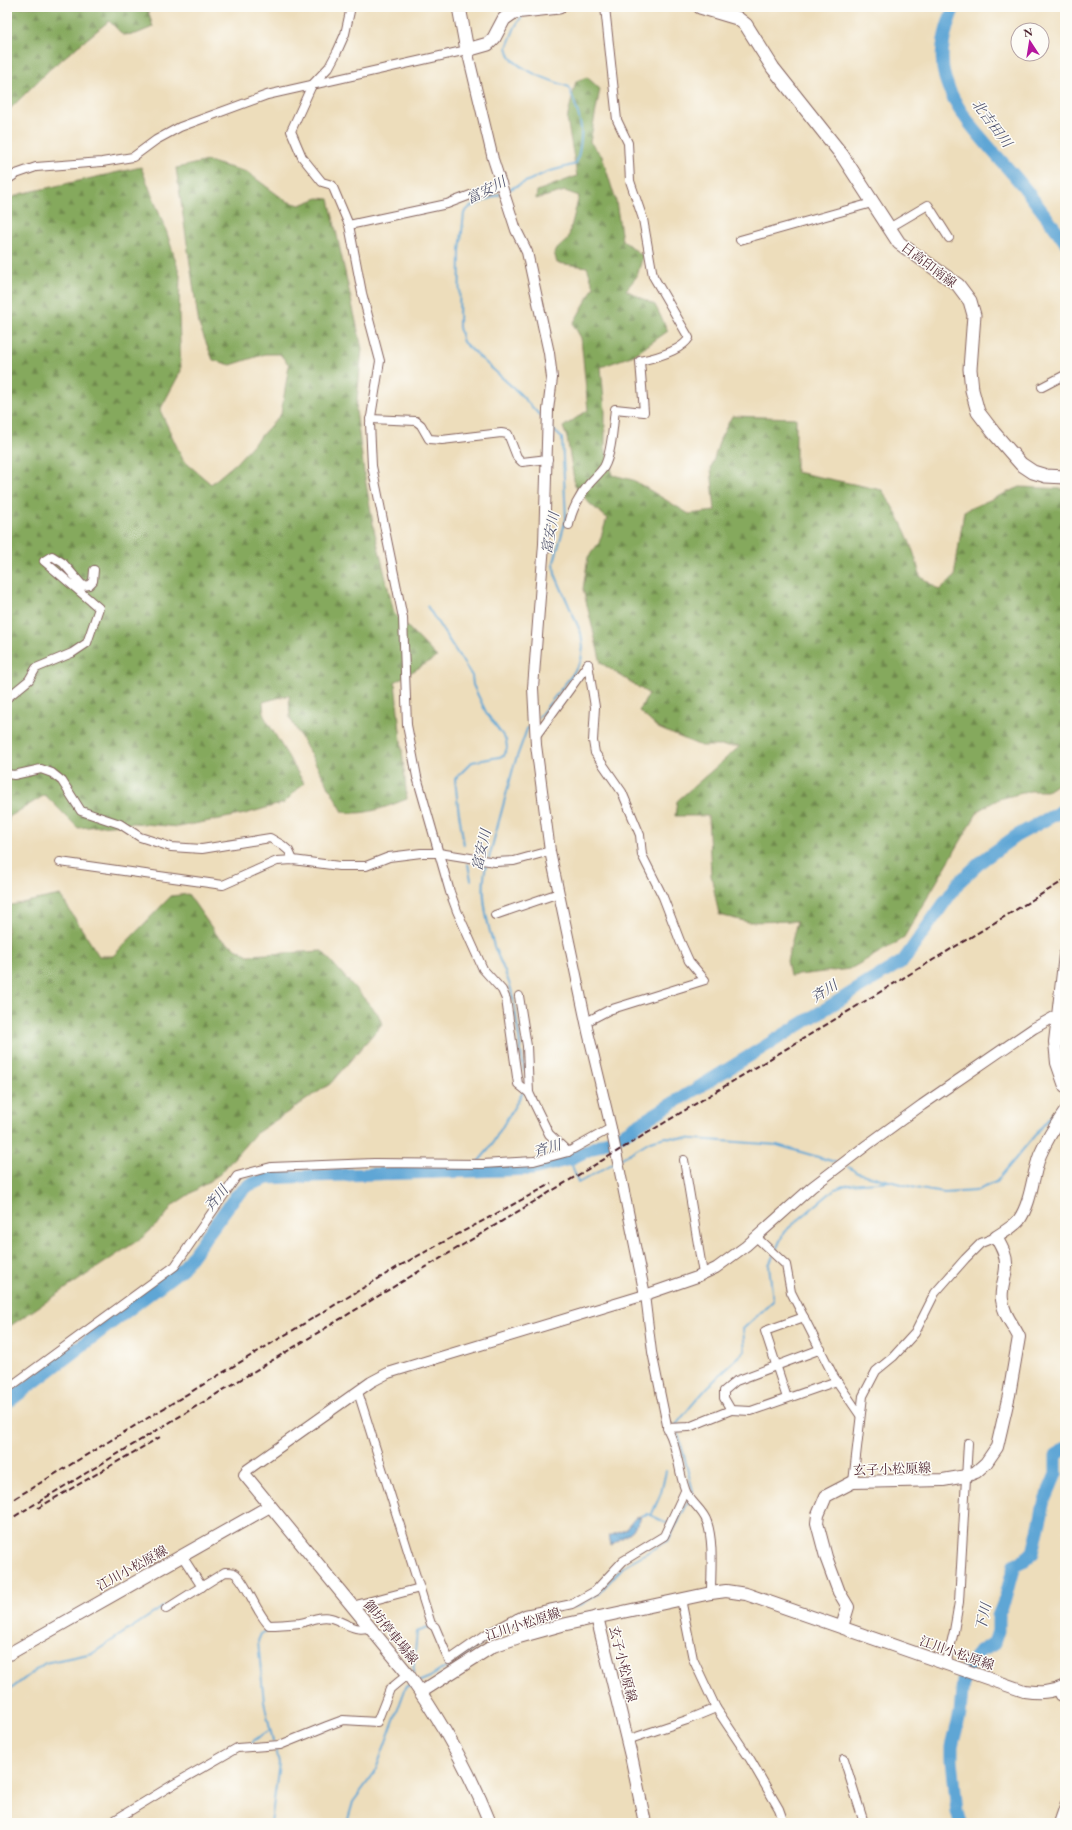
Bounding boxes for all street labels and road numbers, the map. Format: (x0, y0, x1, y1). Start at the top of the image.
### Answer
street label: 日高印南線 (898, 239, 960, 291)
street label: 玄子小松原線 (853, 1459, 931, 1479)
street label: 江川小松原線 (94, 1542, 170, 1594)
street label: 御坊停車場線 (360, 1596, 422, 1668)
street label: 江川小松原線 (483, 1604, 563, 1644)
street label: 玄子小松原線 (605, 1624, 641, 1704)
street label: 江川小松原線 (917, 1632, 997, 1674)

